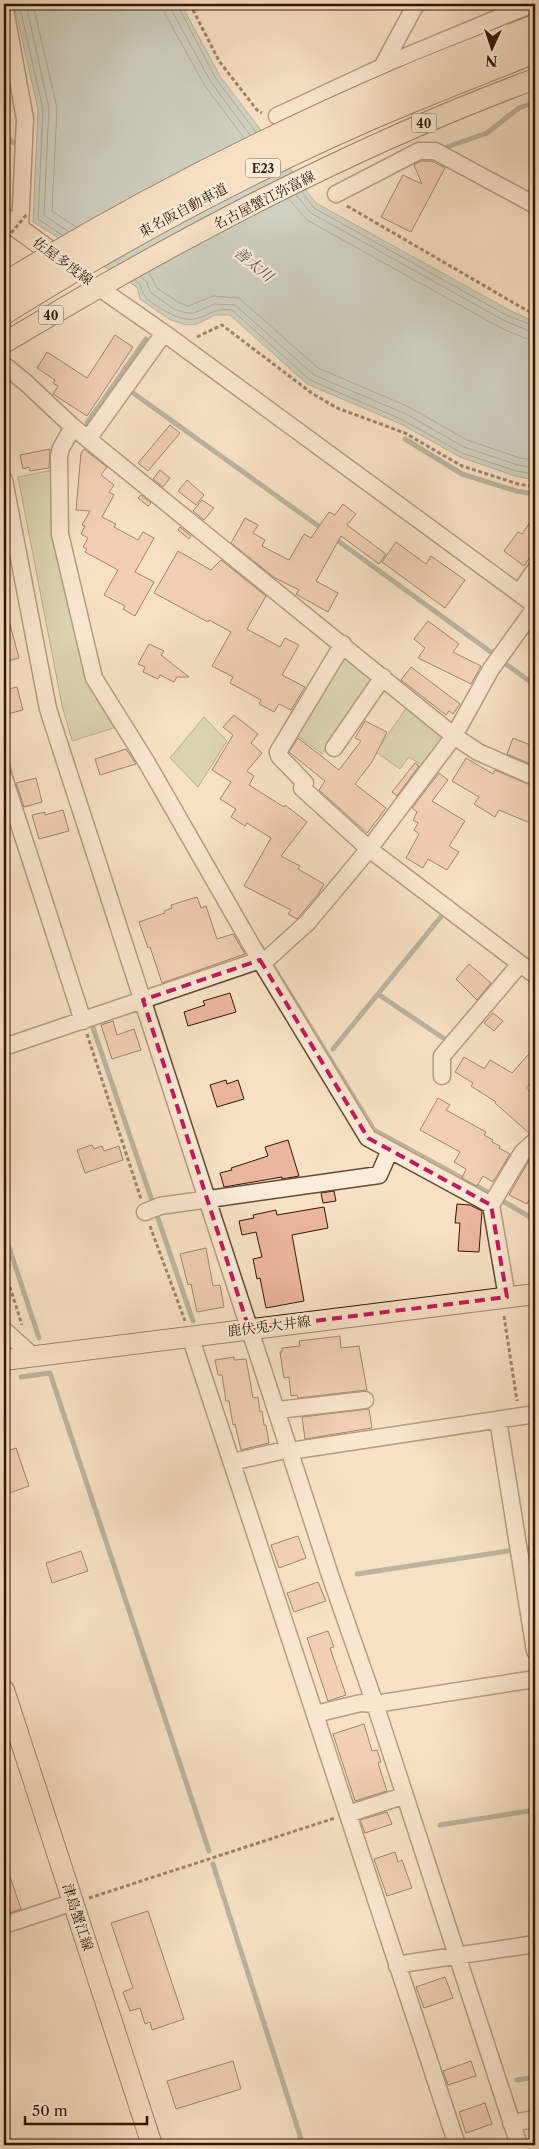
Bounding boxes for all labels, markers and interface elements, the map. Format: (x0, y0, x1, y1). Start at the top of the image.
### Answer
north arrow (466, 22, 516, 72)
text: N (485, 52, 498, 70)
road number: 40 (412, 114, 436, 132)
road number: E23 (246, 158, 280, 178)
street label: 名古屋蟹江弥富線 (210, 167, 318, 233)
street label: 東名阪自動車道 (136, 179, 230, 241)
street label: 佐屋多度線 (29, 233, 97, 289)
water label: 善太川 (231, 242, 279, 287)
road number: 40 (38, 306, 64, 324)
street label: 鹿伏兎大井線 (226, 1312, 312, 1340)
street label: 津島蟹江線 (59, 1881, 97, 1953)
scale bar (25, 2094, 148, 2126)
text: 50 m (32, 2101, 68, 2120)

